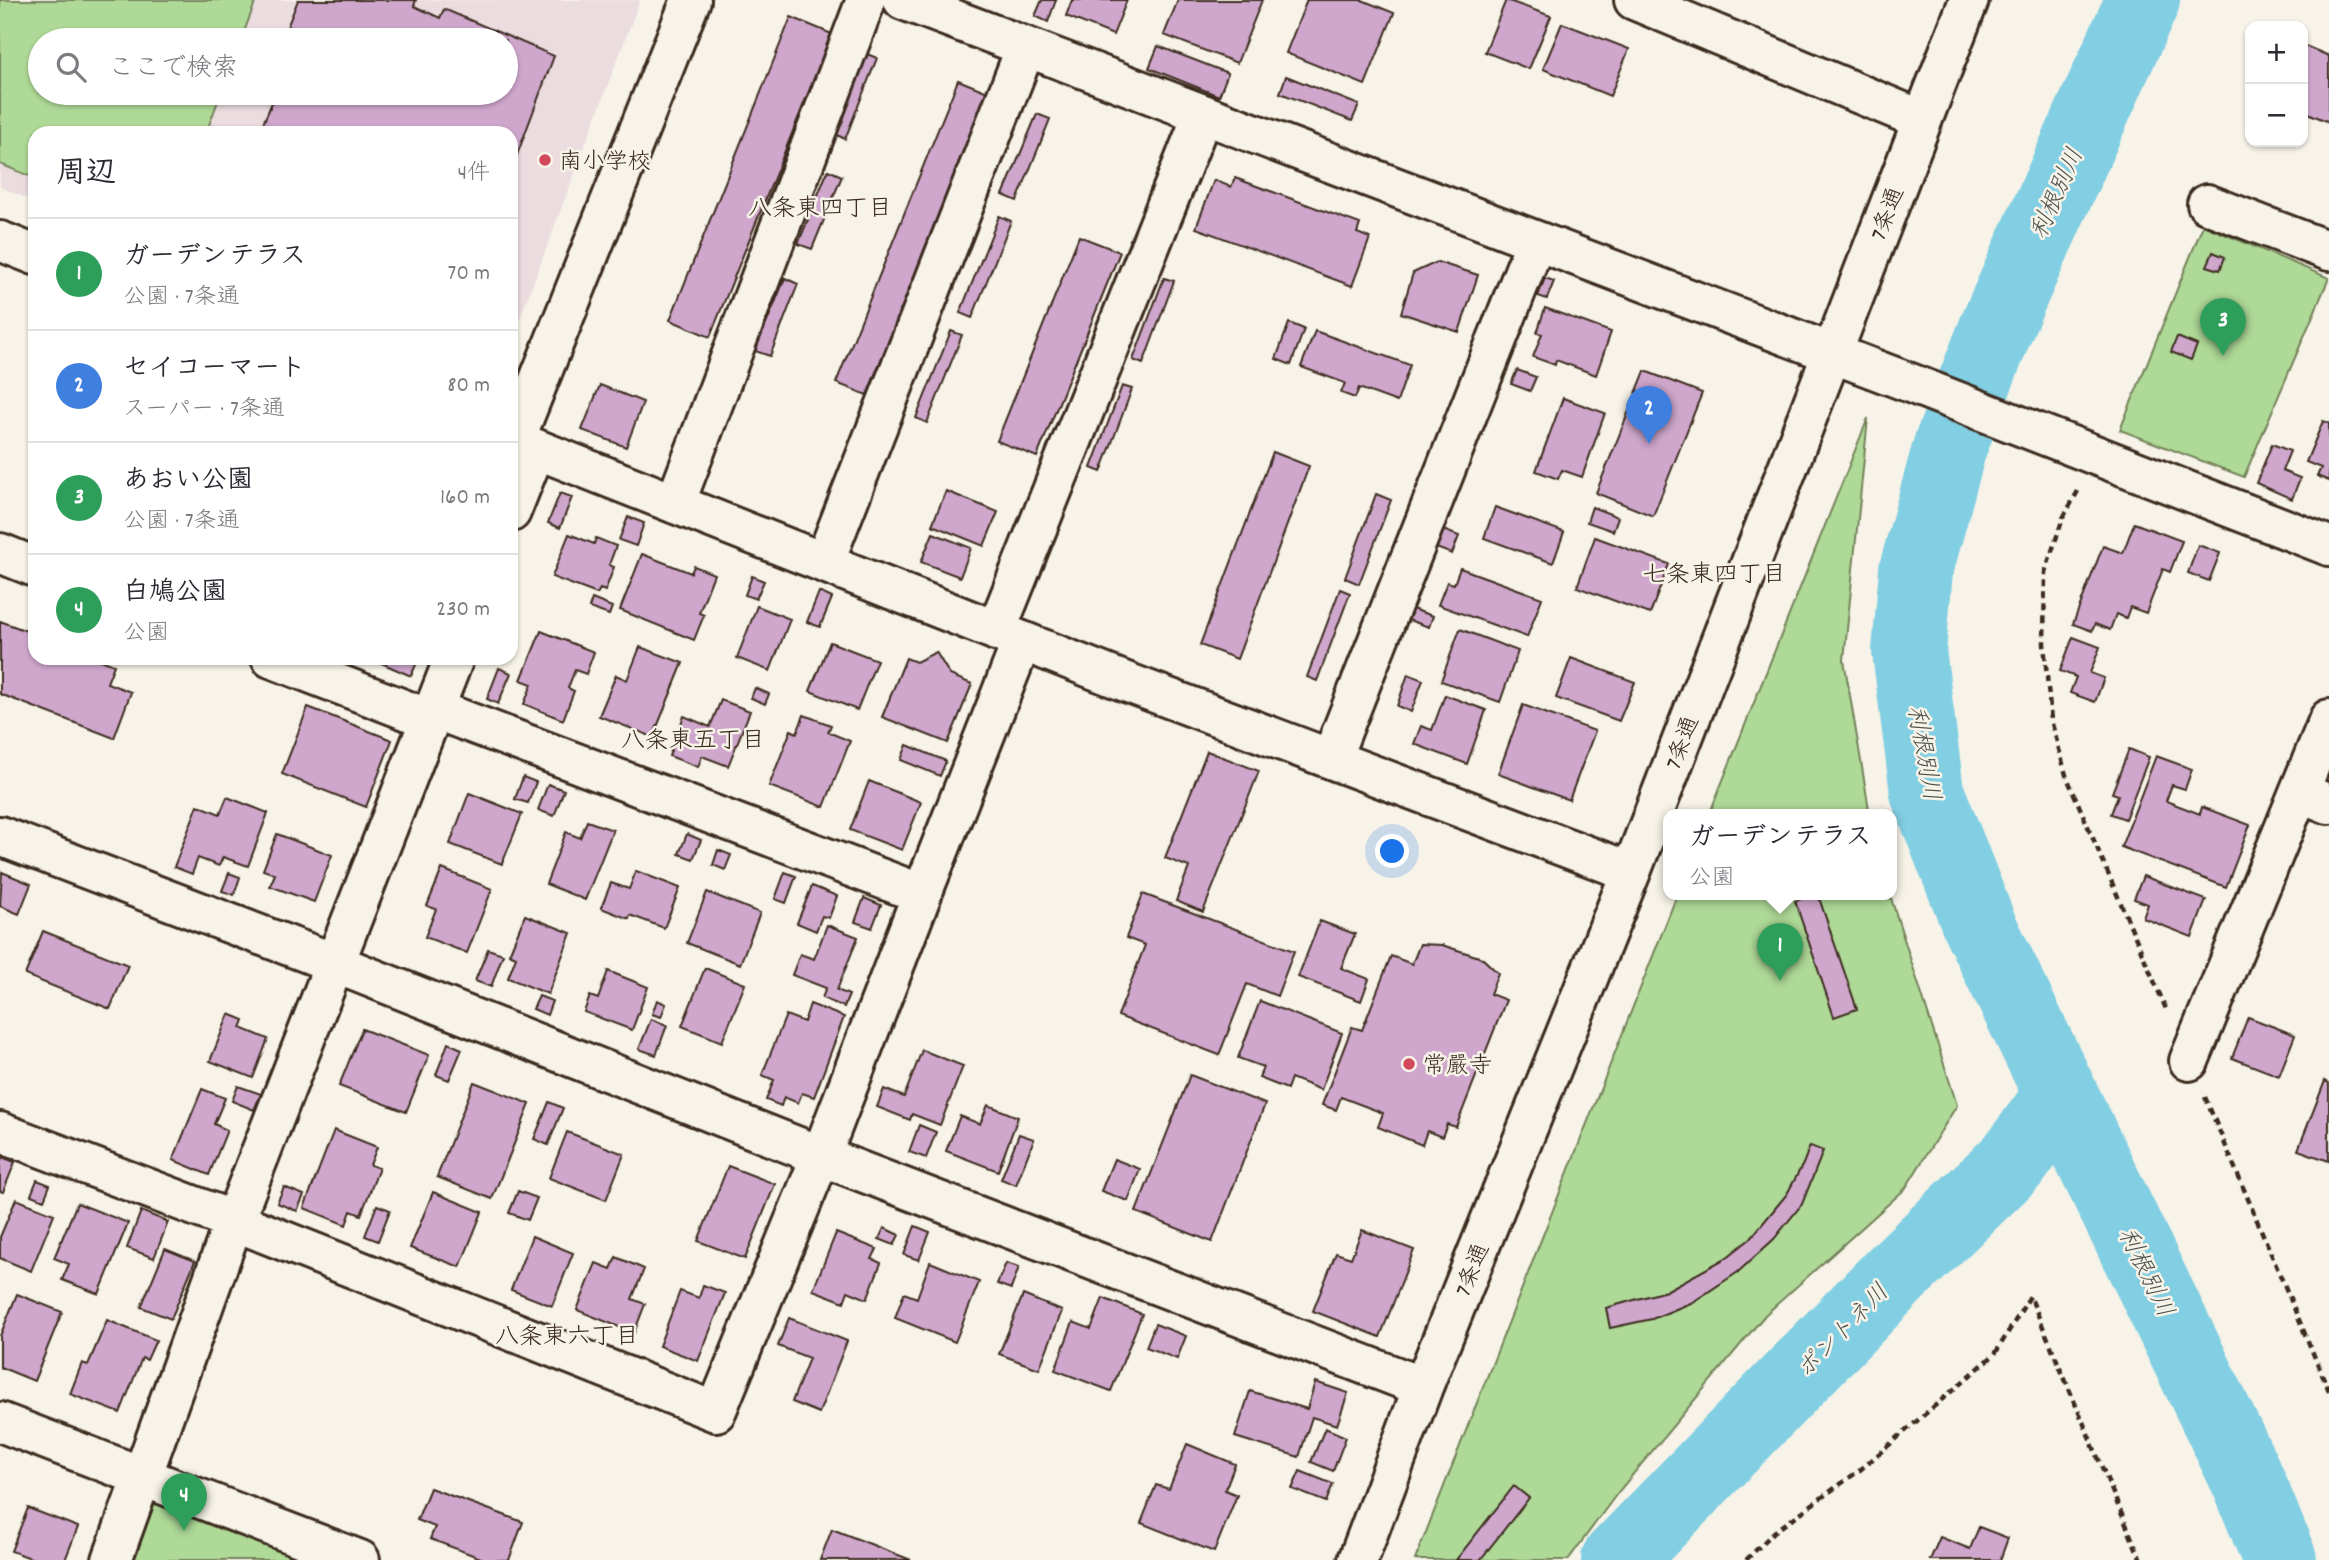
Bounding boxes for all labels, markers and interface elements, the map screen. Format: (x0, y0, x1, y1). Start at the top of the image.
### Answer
map controls (2245, 21, 2308, 147)
button: + (2245, 21, 2308, 84)
search box (28, 28, 518, 105)
icon: search (52, 48, 90, 86)
text: ここで検索 (108, 51, 238, 88)
button: − (2245, 84, 2308, 147)
water label: 利根別川 (2024, 143, 2094, 245)
place label: 南小学校 (559, 147, 651, 180)
marker: 南小学校 (537, 152, 553, 168)
text: 周辺 (56, 154, 116, 197)
text: 4件 (457, 158, 490, 191)
street label: 7条通 (1864, 183, 1914, 246)
district label: 八条東四丁目 (748, 193, 892, 227)
text: ガーデンテラス (123, 239, 306, 276)
text: 1 (76, 258, 82, 291)
text: 70 m (448, 258, 490, 291)
text: 公園 · 7条通 (123, 282, 240, 315)
pin: 3 (2200, 298, 2246, 356)
text: セイコーマート (123, 351, 306, 388)
text: 2 (74, 370, 84, 403)
text: 80 m (447, 370, 490, 403)
pin: 2 (1626, 386, 1672, 444)
text: スーパー · 7条通 (123, 394, 285, 427)
text: あおい公園 (123, 463, 253, 500)
text: 3 (74, 482, 84, 515)
text: 160 m (440, 482, 490, 515)
text: 公園 · 7条通 (123, 506, 240, 539)
district label: 七条東四丁目 (1642, 559, 1786, 593)
text: 白鳩公園 (123, 575, 227, 612)
text: 4 (74, 594, 84, 627)
text: 230 m (436, 594, 490, 627)
text: 公園 (123, 618, 169, 651)
water label: 利根別川 (1897, 703, 1947, 804)
street label: 7条通 (1659, 712, 1709, 775)
district label: 八条東五丁目 (621, 725, 765, 759)
popup (1663, 809, 1897, 900)
text: ガーデンテラス (1688, 820, 1872, 857)
your location (1375, 834, 1409, 868)
text: 公園 (1688, 863, 1734, 896)
pin: 1 (1757, 923, 1803, 981)
place label: 常嚴寺 (1423, 1051, 1492, 1084)
marker: 常嚴寺 (1401, 1056, 1417, 1072)
water label: 利根別川 (2108, 1223, 2181, 1324)
street label: 7条通 (1449, 1239, 1500, 1302)
water label: ポントネ川 (1790, 1277, 1898, 1387)
district label: 八条東六丁目 (495, 1321, 639, 1355)
pin: 4 (161, 1473, 207, 1531)

